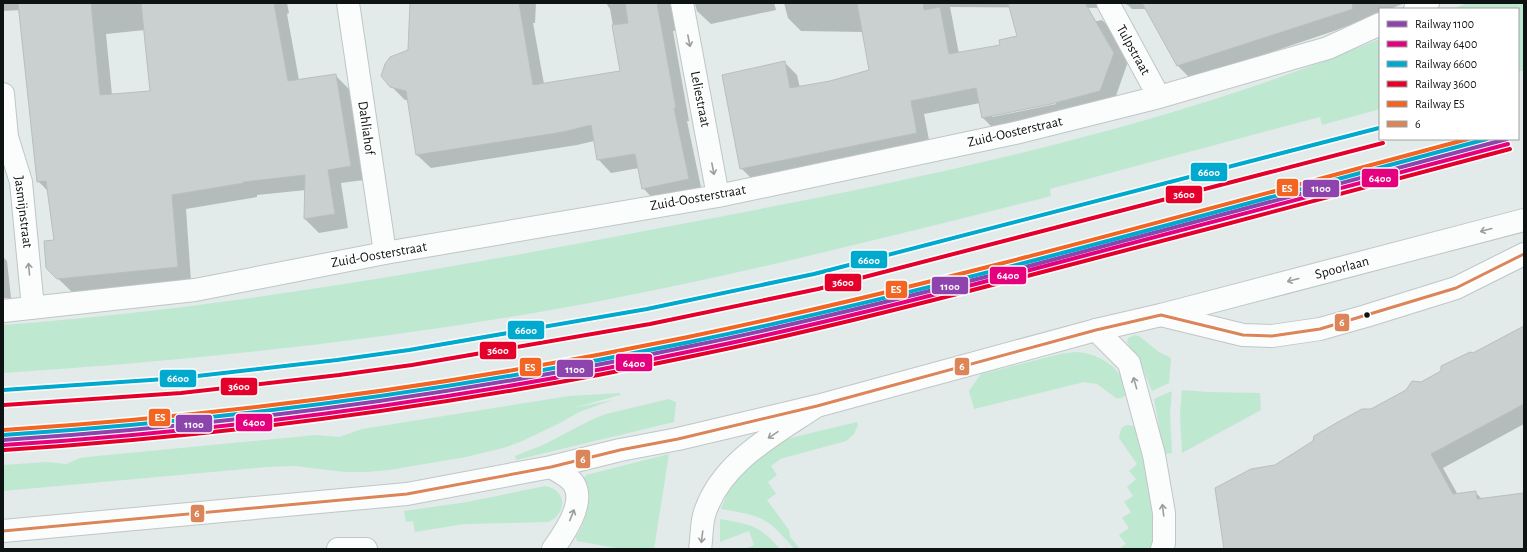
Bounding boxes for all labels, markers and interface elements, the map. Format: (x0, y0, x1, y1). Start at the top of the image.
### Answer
legend (1379, 8, 1519, 140)
text: Railway 1100 (1415, 18, 1474, 31)
street label: Tulpstraat (1114, 23, 1153, 78)
one-way arrow (686, 34, 694, 47)
text: Railway 6400 (1415, 38, 1477, 51)
text: Railway 6600 (1415, 58, 1477, 71)
street label: Leliestraat (688, 70, 712, 129)
text: Railway 3600 (1415, 78, 1476, 91)
text: Railway ES (1415, 98, 1465, 111)
street label: Dahliahof (355, 100, 377, 157)
street label: Zuid-Oosterstraat (966, 114, 1064, 150)
text: 6 (1415, 118, 1421, 130)
one-way arrow (709, 162, 717, 175)
line badge: 6600 (1190, 162, 1228, 182)
text: 6600 (1198, 167, 1220, 178)
line badge: 6400 (1361, 168, 1399, 188)
text: 6400 (1369, 173, 1391, 184)
street label: Jasmijnstraat (12, 175, 34, 249)
line badge: ES (1276, 178, 1299, 197)
line badge: 1100 (1302, 179, 1340, 198)
street label: Zuid-Oosterstraat (649, 183, 747, 213)
text: ES (1281, 183, 1293, 194)
text: 1100 (1311, 183, 1331, 194)
line badge: 3600 (1165, 185, 1203, 204)
text: 3600 (1173, 189, 1195, 200)
one-way arrow (1480, 227, 1493, 234)
street label: Zuid-Oosterstraat (330, 240, 428, 270)
line badge: 6600 (850, 250, 888, 269)
street label: Spoorlaan (1313, 254, 1371, 282)
text: 6600 (858, 255, 880, 266)
one-way arrow (26, 263, 33, 276)
line badge: 6400 (989, 266, 1027, 285)
text: 6400 (997, 270, 1019, 281)
line badge: 3600 (824, 273, 862, 292)
line badge: 1100 (931, 276, 969, 295)
text: 3600 (832, 277, 854, 288)
one-way arrow (1287, 277, 1300, 285)
line badge: ES (885, 280, 908, 299)
text: 1100 (940, 281, 960, 292)
text: ES (890, 284, 902, 295)
unlabelled marker (1362, 310, 1372, 320)
line badge: 6 (1334, 313, 1350, 332)
text: 6 (1339, 317, 1345, 328)
line badge: 6600 (507, 320, 545, 340)
text: 6600 (515, 325, 537, 336)
line badge: 3600 (479, 341, 517, 360)
text: 3600 (487, 345, 509, 356)
line badge: 6400 (615, 353, 653, 372)
line badge: ES (519, 357, 542, 377)
line badge: 6 (954, 357, 970, 376)
text: 6400 (623, 358, 645, 369)
line badge: 1100 (556, 359, 594, 378)
text: 6 (959, 361, 965, 372)
text: ES (524, 362, 536, 373)
text: 1100 (565, 364, 585, 375)
line badge: 6600 (159, 369, 197, 388)
text: 6600 (167, 373, 189, 384)
line badge: 3600 (220, 377, 258, 396)
one-way arrow (1131, 377, 1138, 390)
text: 3600 (228, 381, 250, 392)
line badge: ES (148, 408, 171, 427)
text: ES (154, 412, 166, 423)
line badge: 6400 (235, 413, 273, 432)
line badge: 1100 (175, 414, 213, 433)
text: 6400 (243, 417, 265, 428)
text: 1100 (184, 419, 204, 430)
one-way arrow (768, 431, 779, 439)
line badge: 6 (575, 449, 591, 469)
text: 6 (580, 454, 586, 465)
line badge: 6 (190, 504, 205, 523)
one-way arrow (1159, 504, 1167, 517)
text: 6 (194, 508, 200, 519)
one-way arrow (569, 510, 577, 522)
one-way arrow (698, 530, 705, 543)

